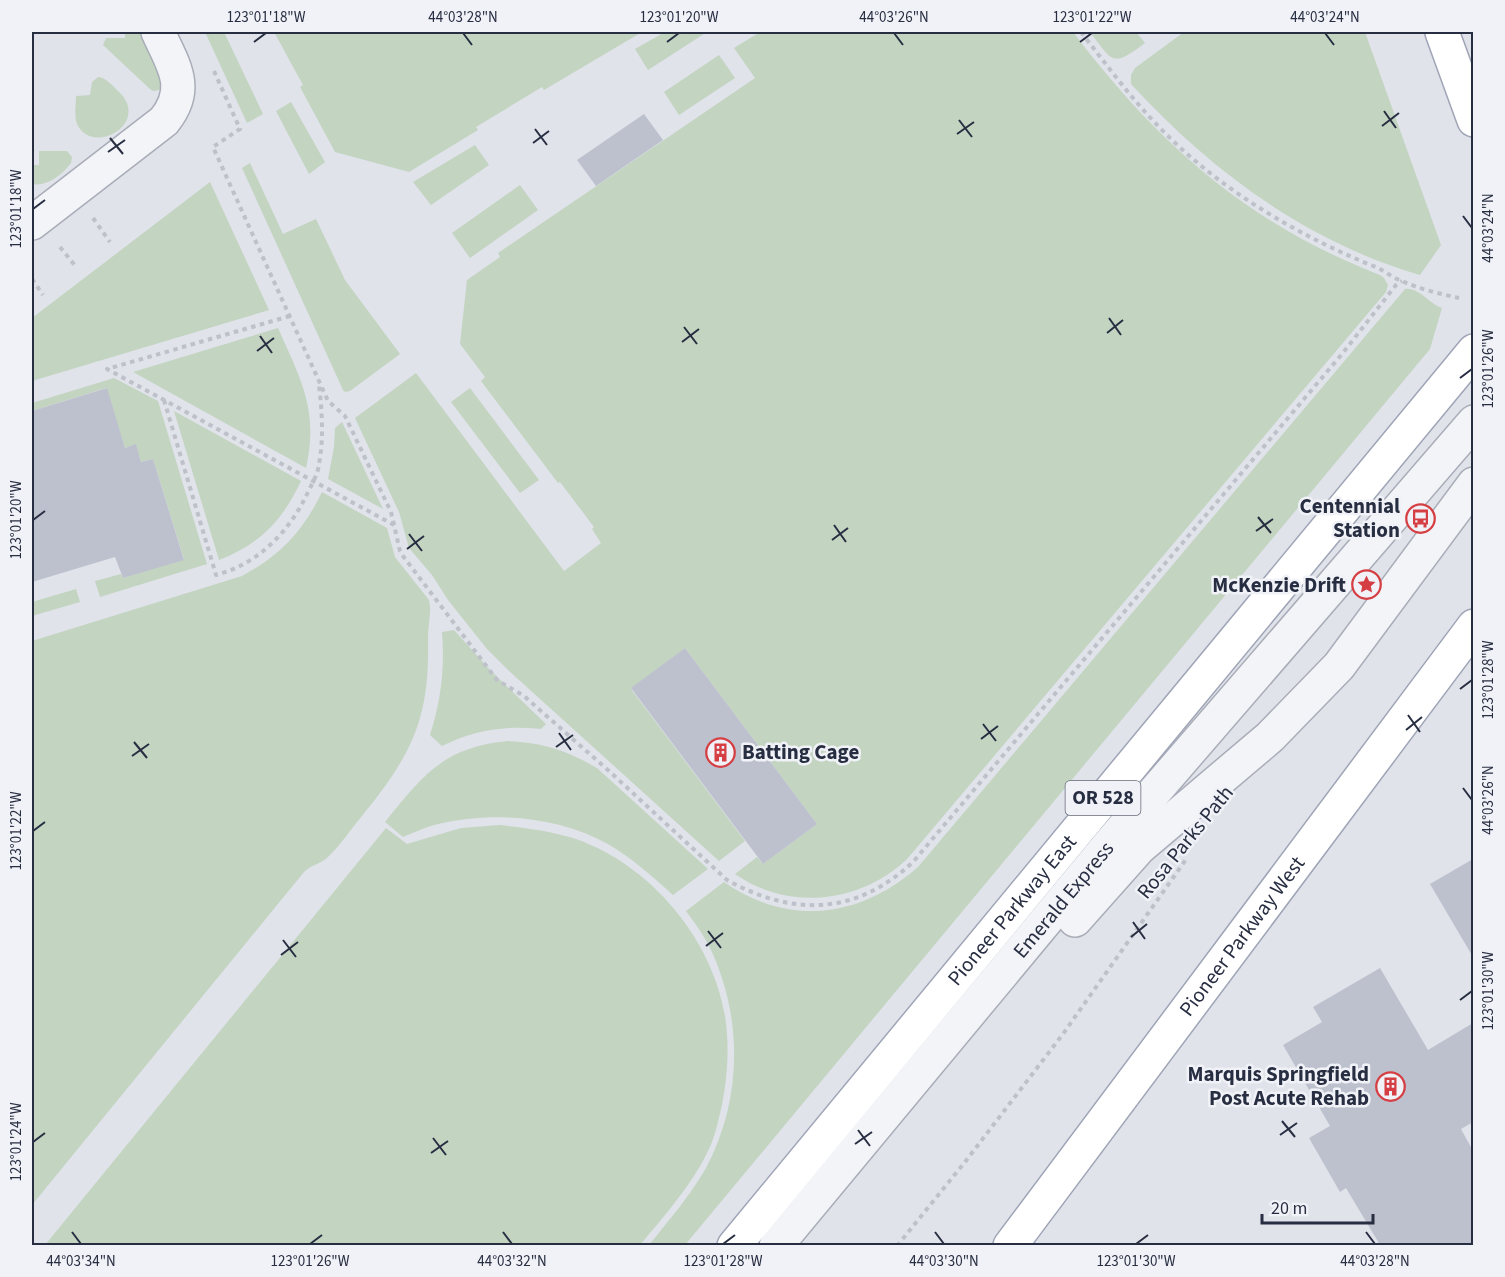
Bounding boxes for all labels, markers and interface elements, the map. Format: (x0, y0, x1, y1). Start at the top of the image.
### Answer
text: 123°01'18"W (226, 7, 306, 28)
text: 44°03'28"N (428, 7, 498, 28)
text: 123°01'20"W (639, 7, 719, 28)
text: 44°03'26"N (859, 7, 929, 28)
text: 123°01'22"W (1052, 7, 1132, 28)
text: 44°03'24"N (1290, 7, 1360, 28)
text: 123°01'18"W (6, 169, 27, 249)
text: 44°03'24"N (1478, 193, 1499, 263)
text: 123°01'26"W (1478, 329, 1499, 409)
text: 123°01'20"W (6, 480, 27, 560)
place label: Centennial Station (1299, 491, 1400, 545)
bus stop icon: Centennial Station (1405, 502, 1437, 534)
place icon: McKenzie Drift (1351, 569, 1383, 601)
place label: McKenzie Drift (1212, 570, 1347, 600)
text: 123°01'28"W (1478, 640, 1499, 720)
building icon: Batting Cage (705, 736, 737, 768)
place label: Batting Cage (742, 737, 859, 767)
text: 44°03'26"N (1478, 765, 1499, 835)
street label: Rosa Parks Path (1130, 779, 1240, 905)
road number: OR 528 (1066, 781, 1140, 815)
text: 123°01'22"W (6, 791, 27, 871)
street label: Pioneer Parkway East (940, 828, 1083, 992)
street label: Emerald Express (1006, 834, 1121, 965)
street label: Pioneer Parkway West (1172, 850, 1312, 1023)
text: 123°01'30"W (1478, 951, 1499, 1031)
place label: Marquis Springfield Post Acute Rehab (1188, 1059, 1369, 1113)
building icon: Marquis Springfield Post Acute Rehab (1374, 1070, 1406, 1102)
text: 123°01'24"W (6, 1102, 27, 1182)
scale bar (1262, 1187, 1373, 1225)
text: 20 m (1271, 1196, 1307, 1221)
text: 44°03'34"N (46, 1251, 116, 1272)
text: 123°01'26"W (270, 1251, 350, 1272)
text: 44°03'32"N (477, 1251, 547, 1272)
text: 123°01'28"W (683, 1251, 763, 1272)
text: 44°03'30"N (909, 1251, 979, 1272)
text: 123°01'30"W (1096, 1251, 1176, 1272)
text: 44°03'28"N (1340, 1251, 1410, 1272)

